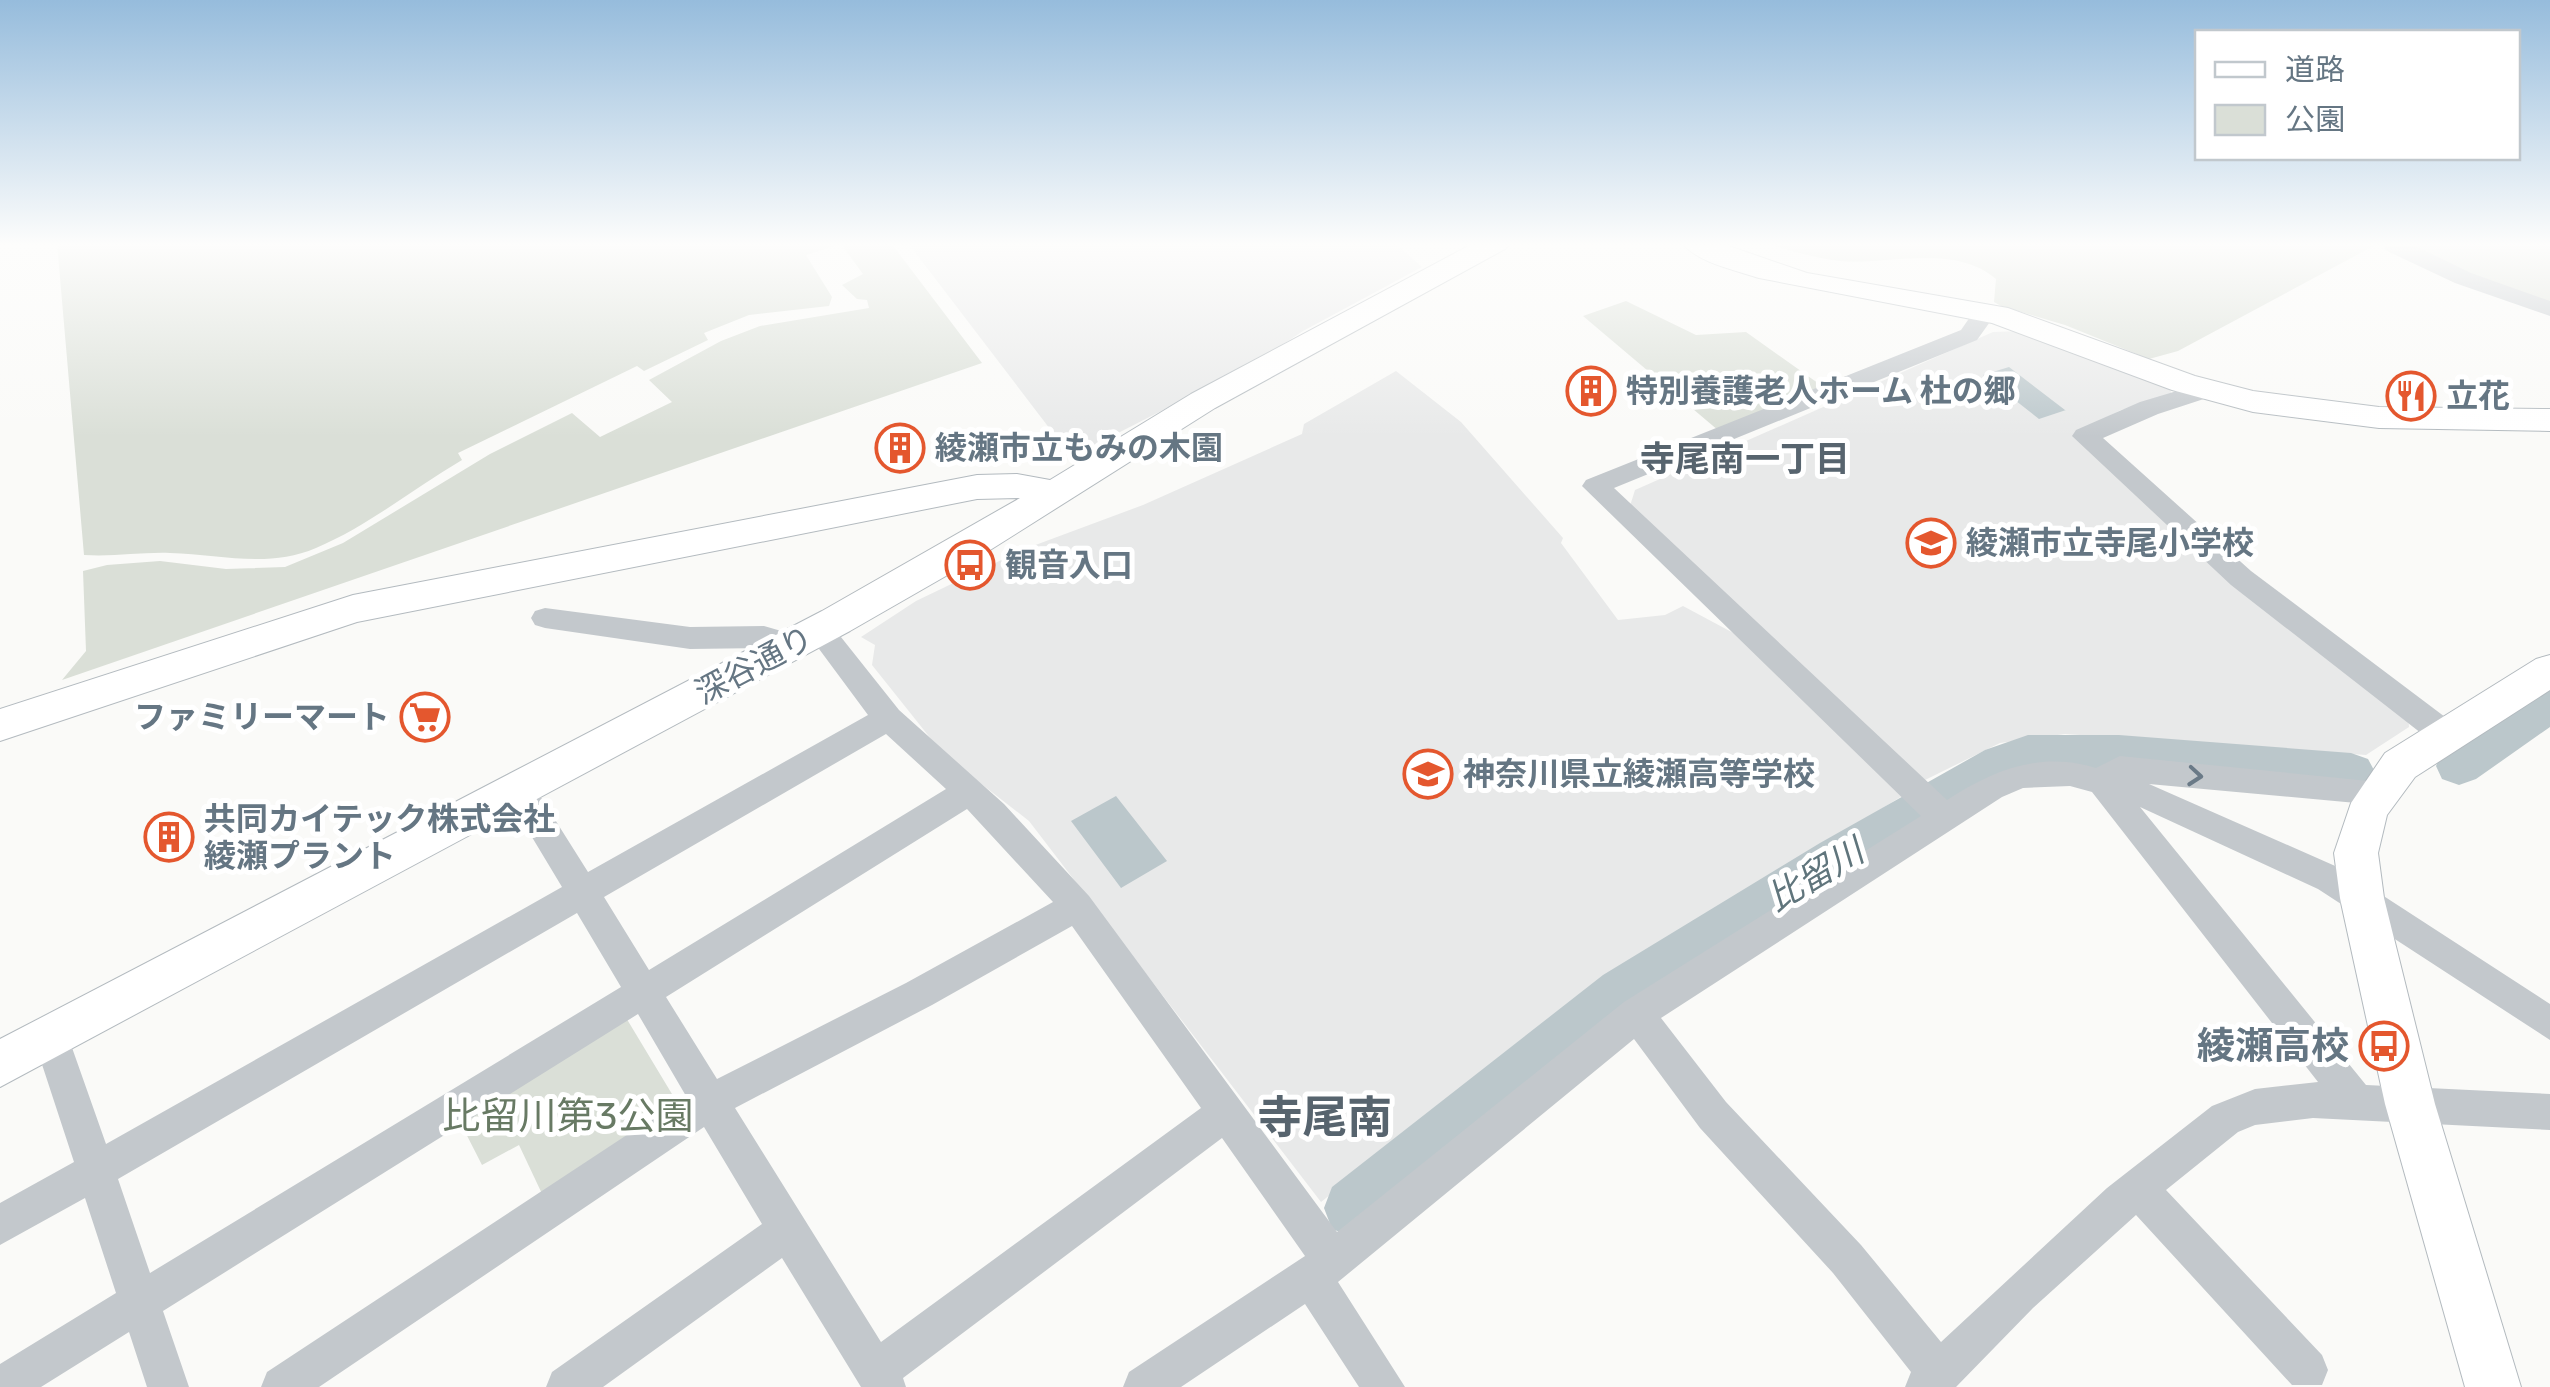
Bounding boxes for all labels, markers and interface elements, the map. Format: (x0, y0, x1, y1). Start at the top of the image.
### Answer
legend (2195, 30, 2520, 160)
text: 道路 (2285, 52, 2345, 88)
text: 公園 (2285, 102, 2345, 138)
building icon: 特別養護老人ホーム 杜の郷 (1565, 365, 1617, 417)
restaurant icon: 立花 (2385, 370, 2437, 422)
place label: 特別養護老人ホーム 杜の郷 (1626, 372, 2016, 410)
place label: 立花 (2446, 377, 2510, 415)
building icon: 綾瀬市立もみの木園 (874, 422, 926, 474)
place label: 綾瀬市立もみの木園 (935, 429, 1223, 467)
district label: 寺尾南一丁目 (1640, 438, 1850, 480)
school or university icon: 綾瀬市立寺尾小学校 (1905, 517, 1957, 569)
place label: 綾瀬市立寺尾小学校 (1966, 524, 2254, 562)
bus stop icon: 観音入口 (944, 539, 996, 591)
place label: 観音入口 (1005, 546, 1133, 584)
street label: 深谷通り (689, 618, 819, 712)
supermarket icon: ファミリーマート (399, 691, 451, 743)
place label: ファミリーマート (134, 698, 390, 736)
school or university icon: 神奈川県立綾瀬高等学校 (1402, 748, 1454, 800)
place label: 神奈川県立綾瀬高等学校 (1463, 755, 1815, 793)
one-way arrow (2187, 764, 2203, 786)
place label: 共同カイテック株式会社 綾瀬プラント (204, 800, 555, 875)
building icon: 共同カイテック株式会社 綾瀬プラント (143, 811, 195, 863)
water label: 比留川 (1759, 828, 1874, 920)
bus stop icon: 綾瀬高校 (2358, 1020, 2410, 1072)
place label: 綾瀬高校 (2197, 1023, 2349, 1069)
district label: 寺尾南 (1257, 1091, 1393, 1144)
park label: 比留川第3公園 (443, 1093, 693, 1139)

